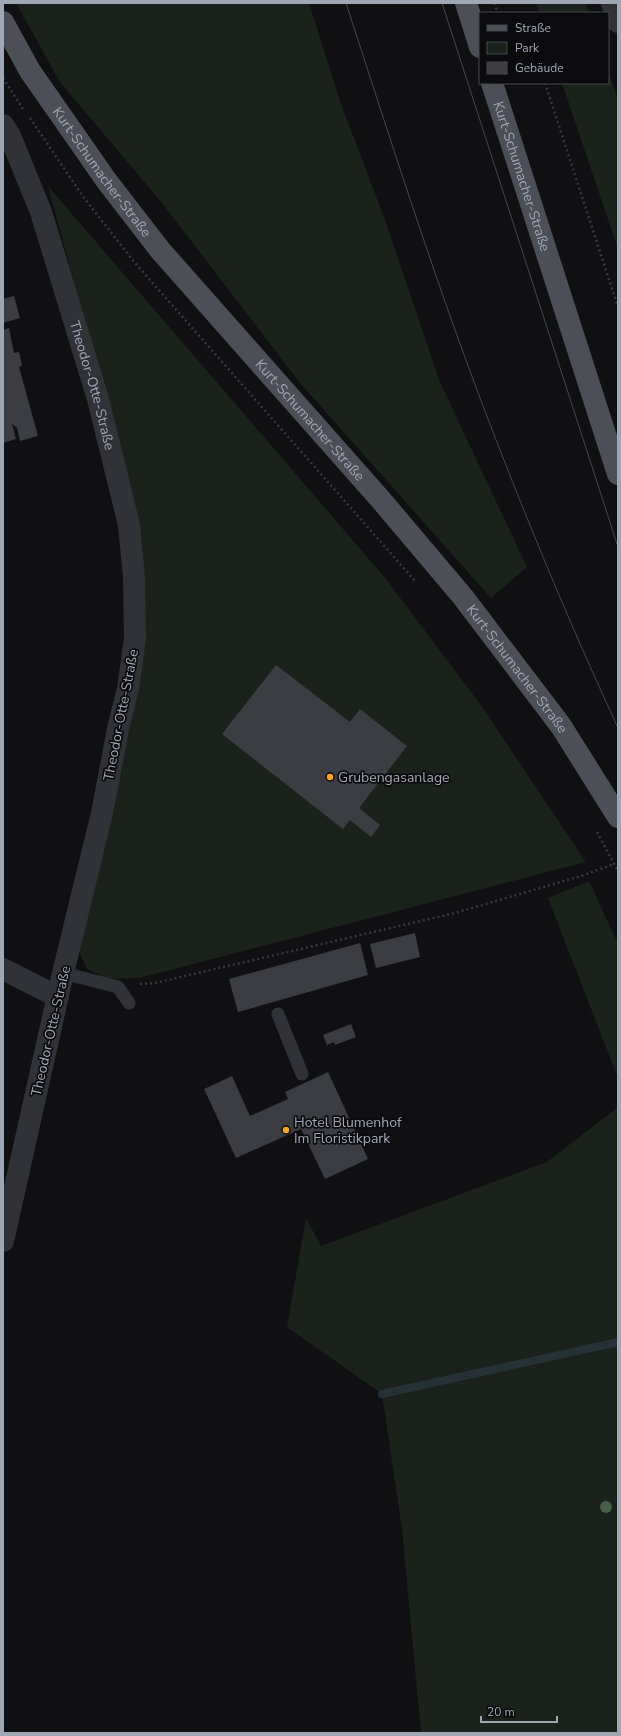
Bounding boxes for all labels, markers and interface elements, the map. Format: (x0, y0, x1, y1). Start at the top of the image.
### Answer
legend (479, 12, 609, 84)
text: Straße (515, 20, 551, 36)
text: Park (515, 40, 540, 56)
text: Gebäude (515, 60, 564, 76)
street label: Kurt-Schumacher-Straße (489, 99, 555, 254)
street label: Kurt-Schumacher-Straße (48, 103, 156, 241)
street label: Theodor-Otte-Straße (65, 318, 120, 452)
street label: Kurt-Schumacher-Straße (251, 355, 369, 485)
street label: Kurt-Schumacher-Straße (462, 601, 572, 737)
street label: Theodor-Otte-Straße (99, 648, 143, 782)
place label: Grubengasanlage (338, 768, 450, 787)
marker: Grubengasanlage (325, 772, 335, 782)
street label: Theodor-Otte-Straße (27, 964, 75, 1098)
place label: Hotel Blumenhof Im Floristikpark (294, 1113, 402, 1148)
marker: Hotel Blumenhof Im Floristikpark (281, 1125, 291, 1135)
scale bar (481, 1698, 557, 1724)
text: 20 m (487, 1704, 515, 1720)

